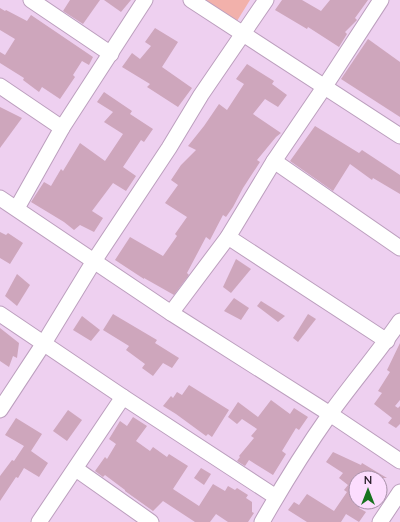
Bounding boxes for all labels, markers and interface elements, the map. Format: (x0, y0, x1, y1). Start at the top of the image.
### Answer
north arrow (348, 470, 388, 510)
text: N (364, 473, 372, 486)

